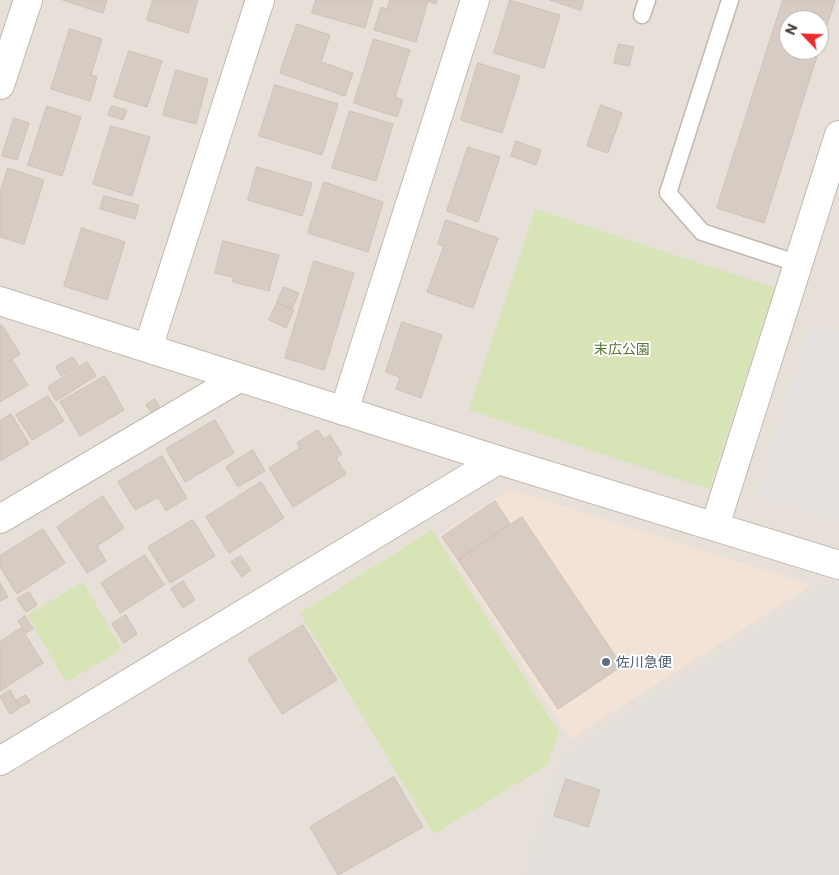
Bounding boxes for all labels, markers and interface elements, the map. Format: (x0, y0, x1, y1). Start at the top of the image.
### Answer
north arrow (779, 10, 829, 60)
text: N (781, 21, 801, 37)
park label: 末広公園 (594, 341, 650, 357)
place label: 佐川急便 (616, 654, 672, 670)
marker: 佐川急便 (600, 656, 612, 668)

